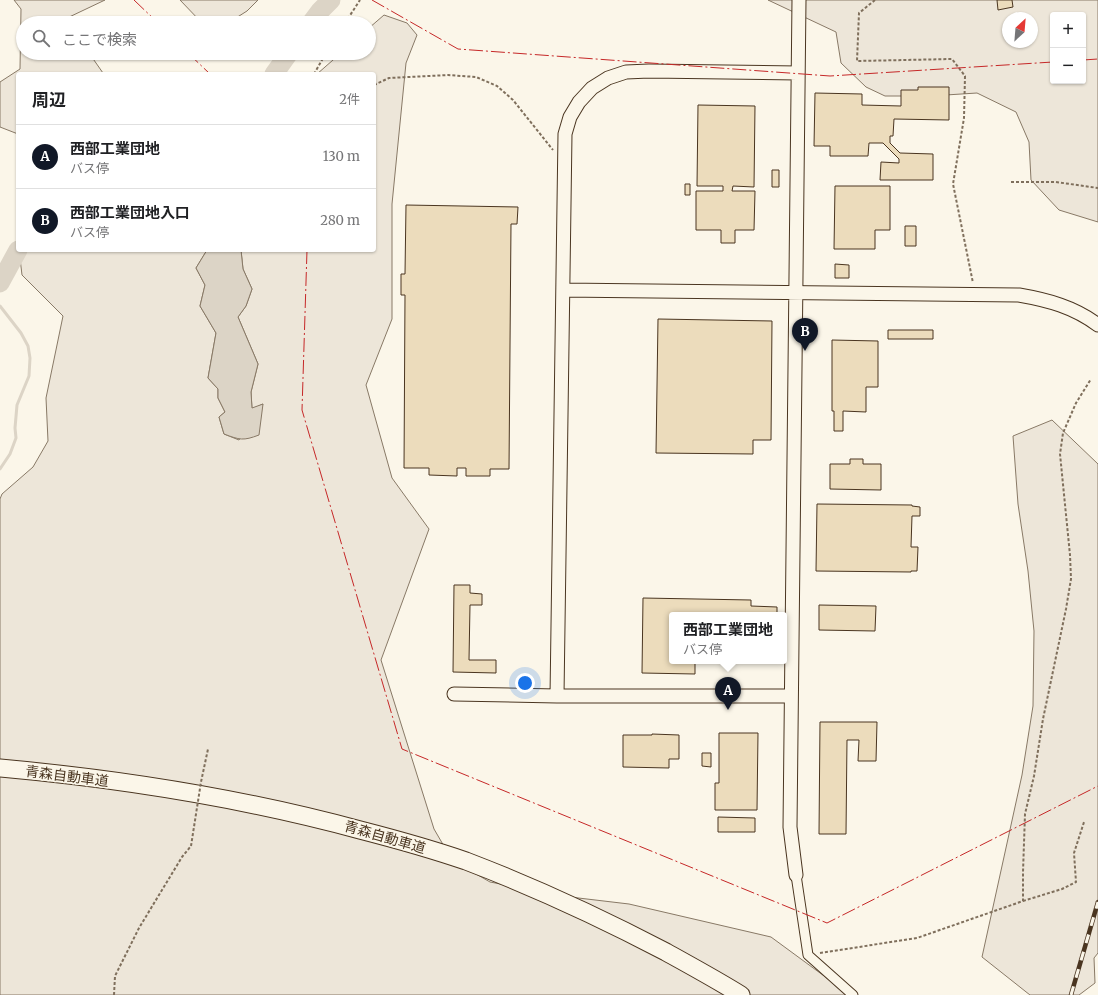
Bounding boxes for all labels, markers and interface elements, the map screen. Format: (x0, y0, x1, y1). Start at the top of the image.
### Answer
north arrow (1002, 12, 1038, 48)
map controls (1050, 12, 1086, 84)
button: + (1050, 12, 1086, 48)
search box (16, 16, 376, 60)
icon: search (30, 27, 52, 49)
text: ここで検索 (62, 30, 137, 49)
button: − (1050, 48, 1086, 84)
text: 周辺 (32, 89, 66, 111)
text: 2件 (339, 91, 360, 108)
text: 西部工業団地 (70, 139, 160, 158)
text: A (40, 148, 50, 165)
text: 130 m (323, 148, 360, 165)
text: バス停 (70, 160, 109, 177)
text: 西部工業団地入口 (70, 203, 190, 222)
text: B (40, 212, 50, 229)
text: 280 m (320, 212, 360, 229)
text: バス停 (70, 224, 109, 241)
pin: B (792, 318, 818, 351)
popup (669, 612, 787, 664)
text: 西部工業団地 (683, 620, 773, 639)
text: バス停 (683, 641, 722, 658)
your location (515, 673, 535, 693)
pin: A (715, 677, 741, 710)
street label: 青森自動車道 (24, 762, 110, 790)
street label: 青森自動車道 (342, 817, 428, 857)

